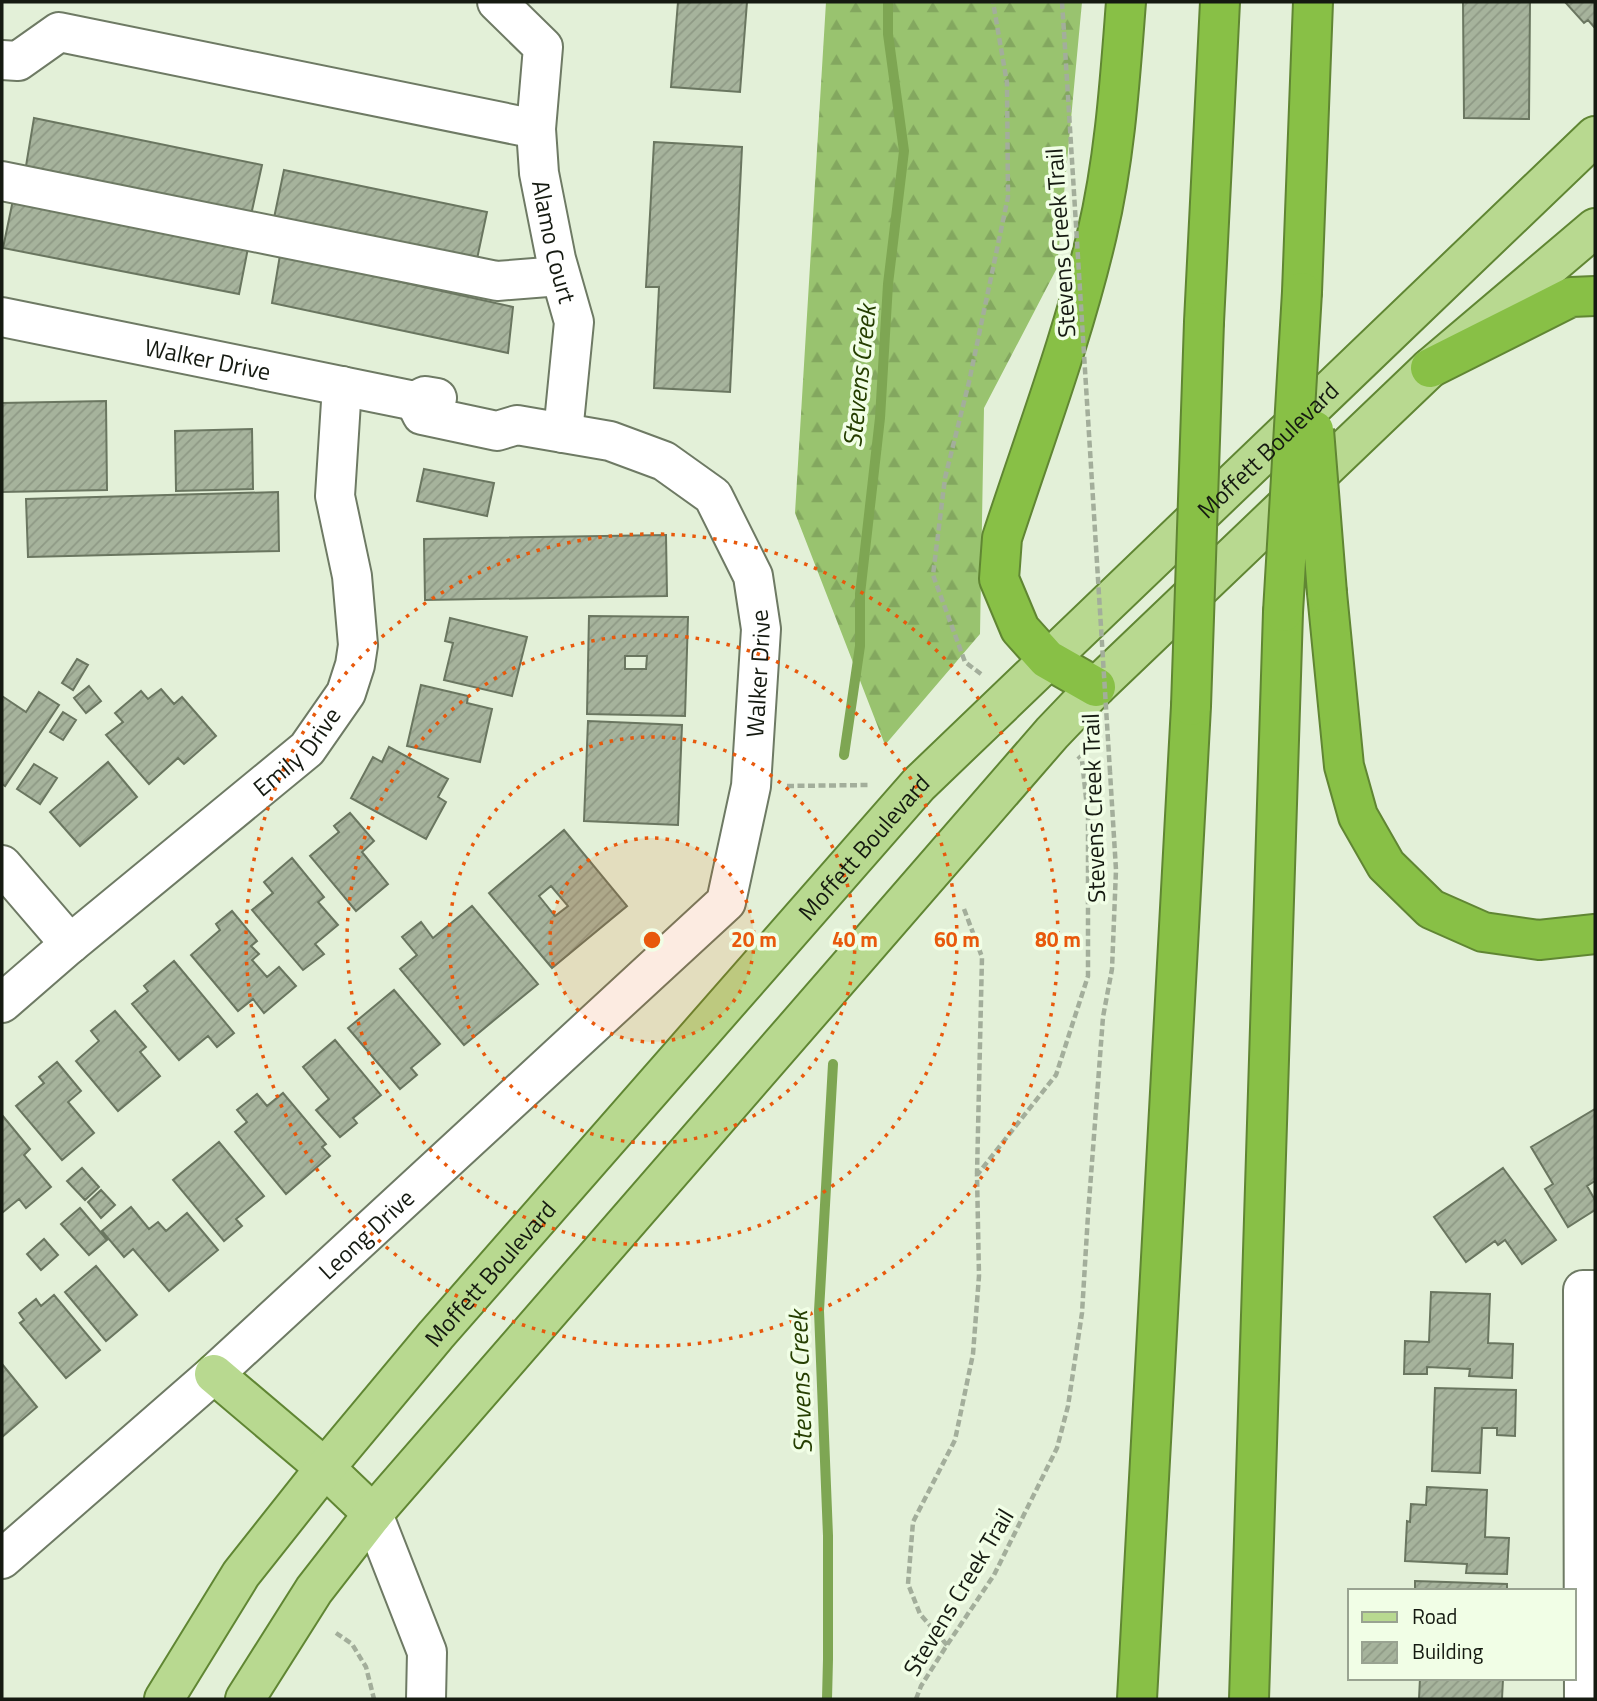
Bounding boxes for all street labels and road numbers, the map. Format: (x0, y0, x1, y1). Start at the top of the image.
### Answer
street label: Stevens Creek Trail (1035, 147, 1085, 339)
street label: Alamo Court (523, 177, 586, 308)
street label: Walker Drive (142, 328, 274, 389)
street label: Moffett Boulevard (1189, 373, 1347, 527)
street label: Walker Drive (736, 607, 779, 739)
street label: Emily Drive (245, 699, 349, 805)
street label: Stevens Creek Trail (1072, 713, 1114, 903)
street label: Moffett Boulevard (789, 765, 937, 928)
street label: Leong Drive (310, 1180, 422, 1288)
street label: Moffett Boulevard (415, 1192, 564, 1355)
street label: Stevens Creek Trail (894, 1501, 1022, 1683)

